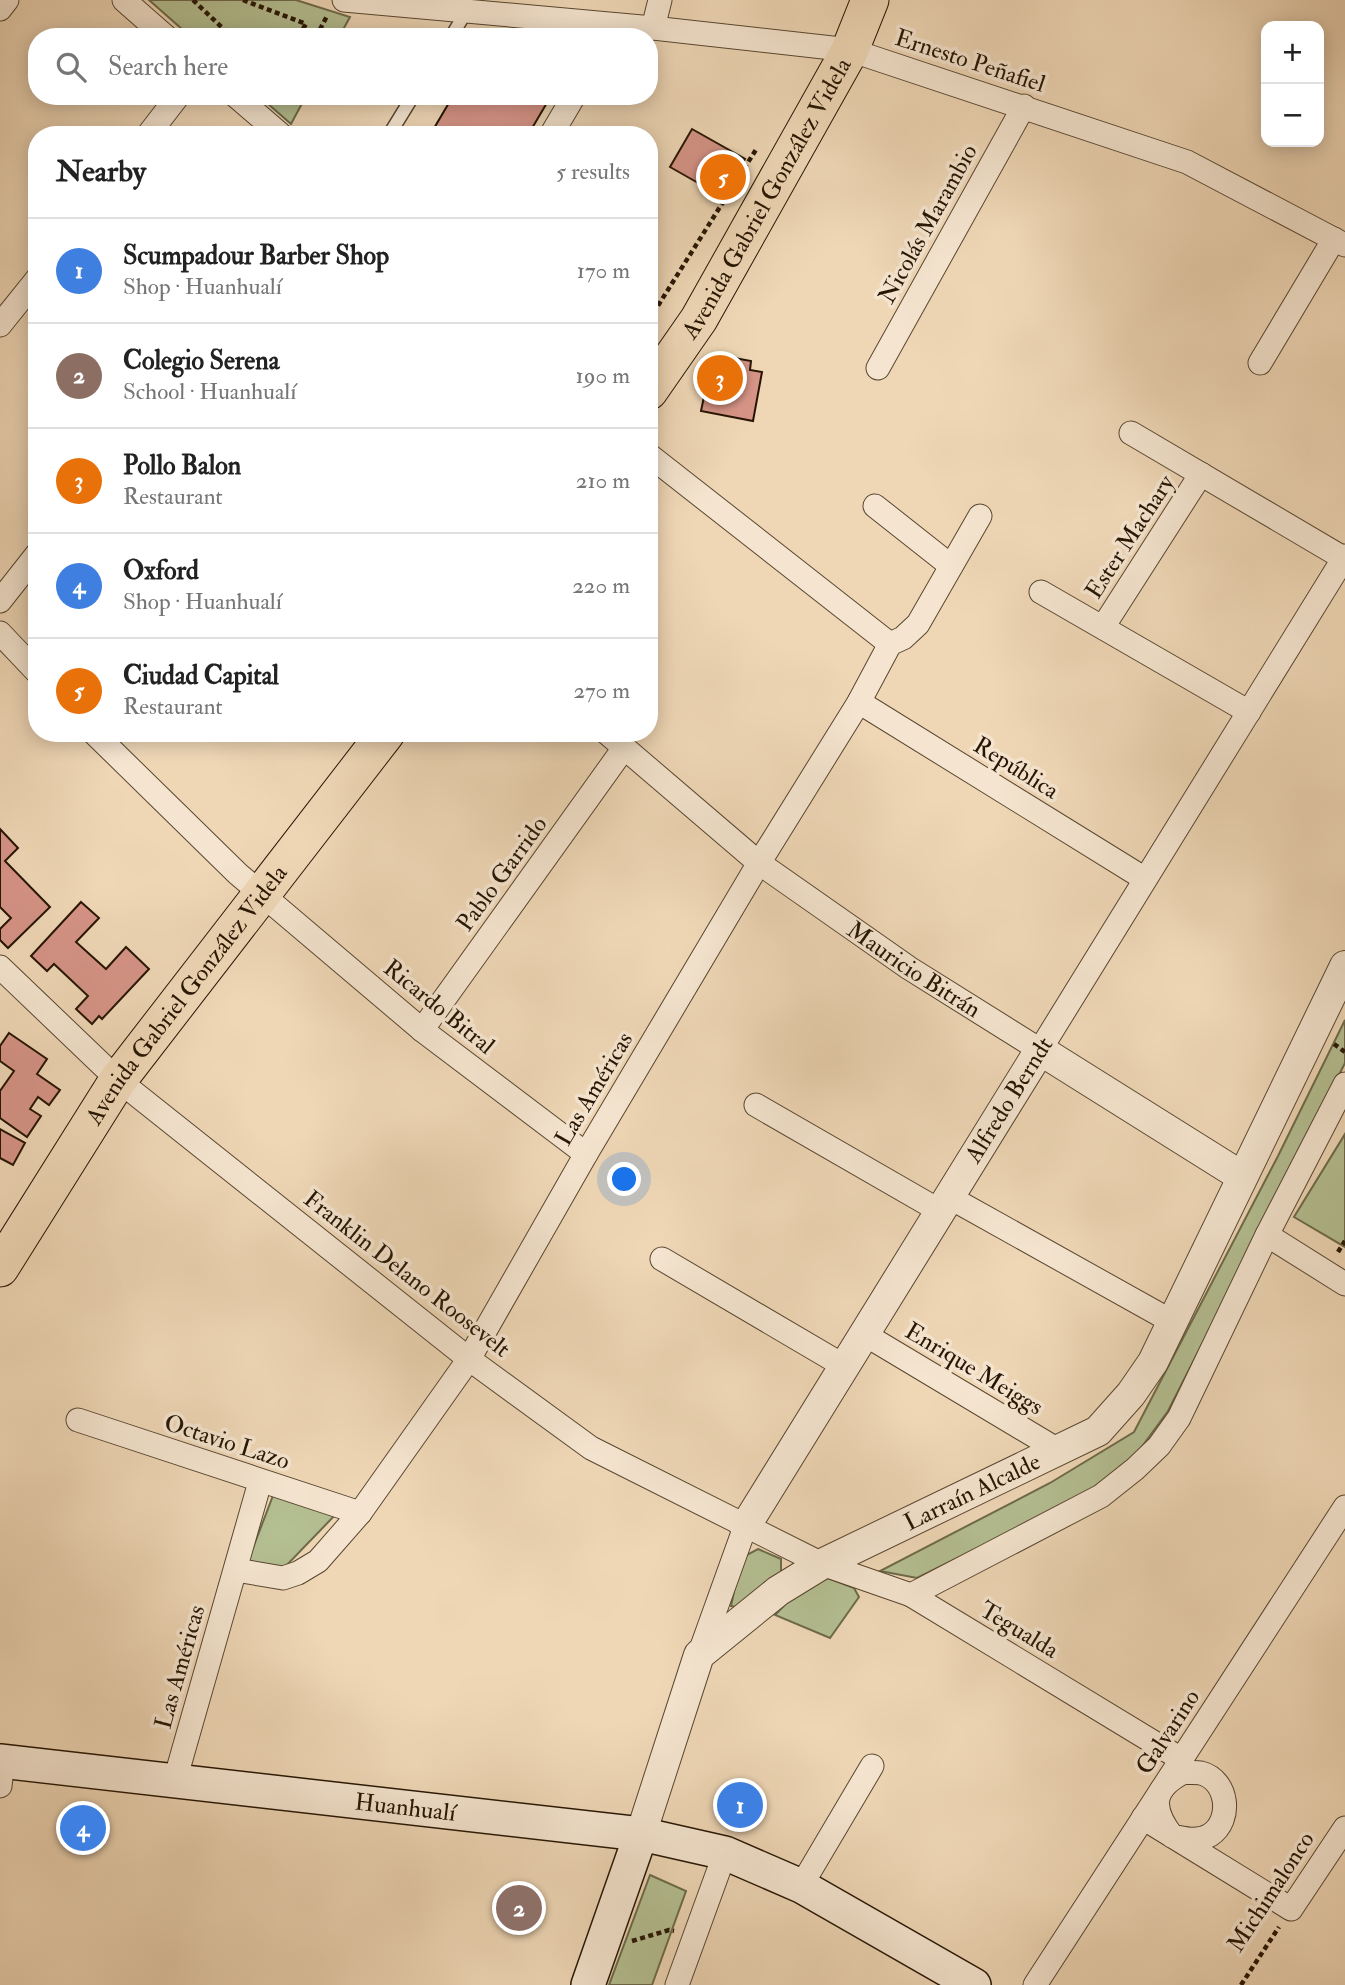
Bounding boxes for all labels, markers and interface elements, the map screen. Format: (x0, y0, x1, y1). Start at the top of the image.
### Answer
map controls (1261, 21, 1324, 147)
button: + (1261, 21, 1324, 84)
street label: Ernesto Peñafiel (891, 22, 1049, 100)
search box (28, 28, 658, 105)
icon: search (52, 48, 90, 86)
text: Search here (108, 51, 228, 83)
street label: Avenida Gabriel González Videla (674, 51, 859, 346)
button: − (1261, 84, 1324, 147)
street label: Nicolás Marambio (871, 139, 985, 309)
pin: 5 (700, 151, 746, 203)
text: Nearby (56, 153, 146, 190)
text: 5 results (556, 157, 630, 186)
text: Scumpadour Barber Shop (123, 240, 389, 272)
text: 1 (75, 256, 83, 285)
text: 170 m (577, 256, 630, 285)
text: Shop · Huanhualí (123, 272, 282, 301)
text: Colegio Serena (123, 345, 279, 377)
pin: 3 (697, 352, 743, 404)
text: 2 (73, 361, 85, 390)
text: 190 m (576, 361, 630, 390)
text: School · Huanhualí (123, 377, 296, 406)
text: Pollo Balon (123, 450, 241, 482)
text: 3 (75, 466, 83, 495)
text: 210 m (576, 466, 630, 495)
street label: Ester Machary (1078, 469, 1182, 605)
text: Restaurant (123, 482, 223, 511)
text: Oxford (123, 555, 199, 587)
text: 4 (73, 571, 85, 600)
text: 220 m (572, 571, 630, 600)
text: Shop · Huanhualí (123, 587, 282, 616)
text: Ciudad Capital (123, 660, 279, 692)
text: 5 (74, 676, 84, 705)
text: 270 m (573, 676, 630, 705)
text: Restaurant (123, 692, 223, 721)
street label: República (967, 730, 1065, 807)
street label: Pablo Garrido (450, 810, 554, 938)
street label: Avenida Gabriel González Videla (78, 858, 295, 1131)
street label: Mauricio Bitrán (841, 914, 987, 1025)
street label: Ricardo Bitral (377, 953, 501, 1061)
street label: Las Américas (548, 1026, 640, 1152)
street label: Alfredo Berndt (957, 1031, 1060, 1170)
your location (607, 1162, 641, 1196)
street label: Franklin Delano Roosevelt (297, 1184, 517, 1364)
street label: Enrique Meiggs (899, 1316, 1049, 1422)
street label: Octavio Lazo (160, 1407, 294, 1477)
street label: Larraín Alcalde (899, 1446, 1045, 1538)
street label: Tegualda (974, 1594, 1065, 1666)
street label: Las Américas (148, 1602, 212, 1732)
street label: Galvarino (1129, 1684, 1207, 1780)
pin: 1 (717, 1779, 763, 1831)
street label: Huanhualí (353, 1786, 459, 1828)
pin: 4 (60, 1802, 106, 1854)
street label: Michimalonco (1221, 1826, 1321, 1958)
pin: 2 (496, 1882, 542, 1934)

